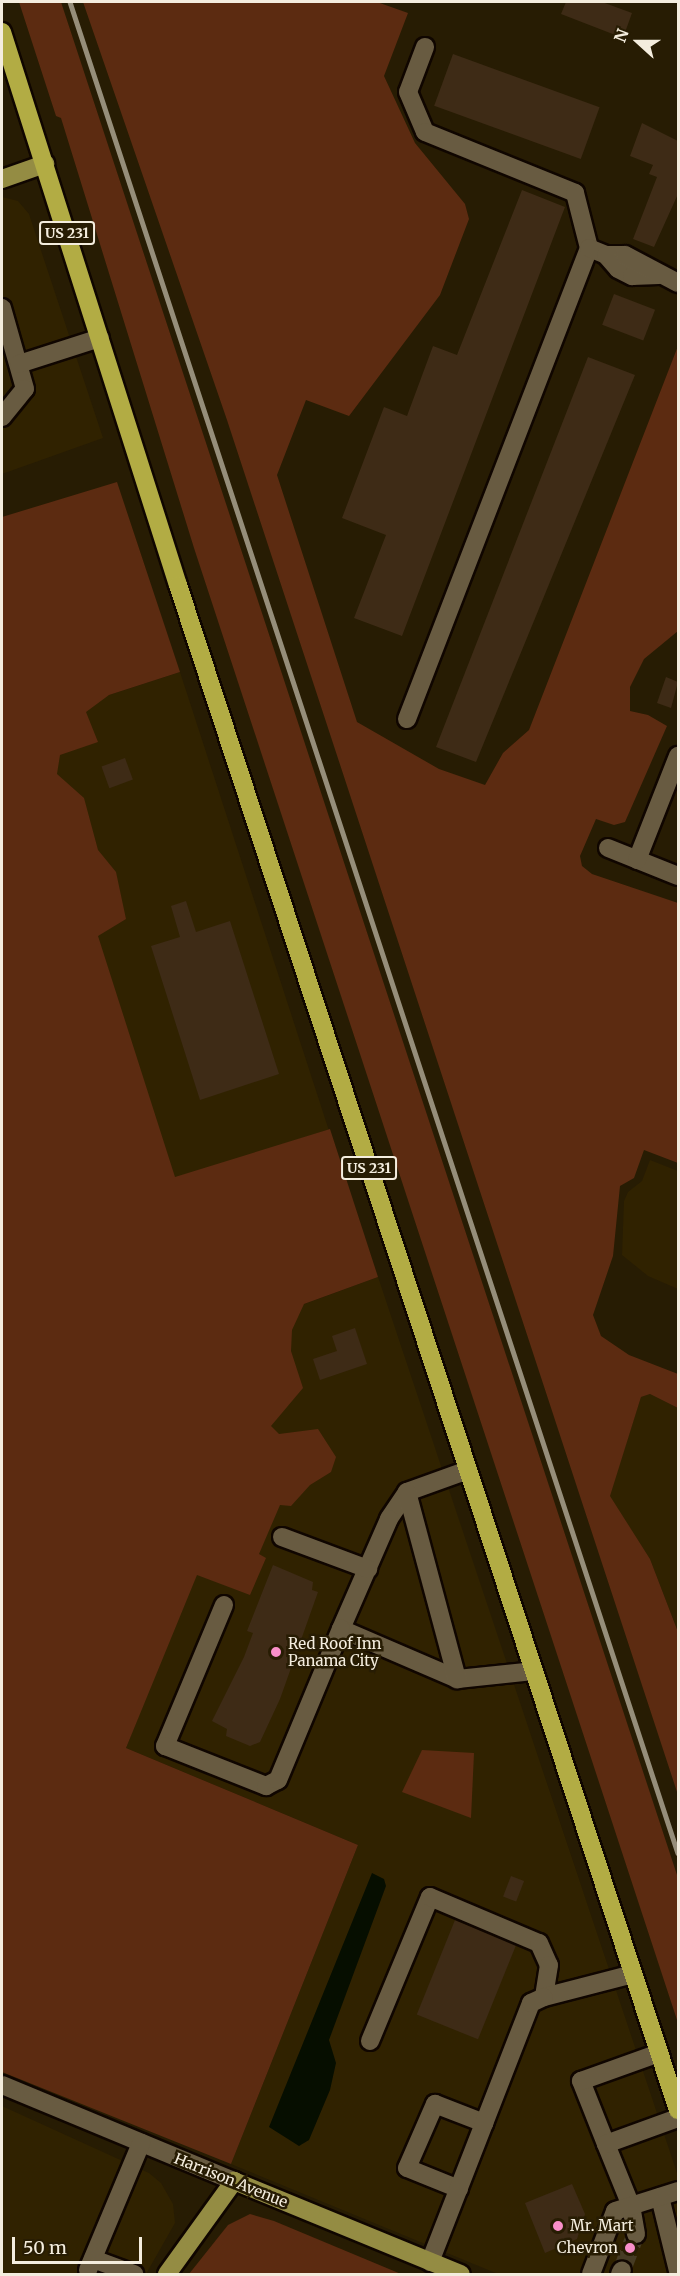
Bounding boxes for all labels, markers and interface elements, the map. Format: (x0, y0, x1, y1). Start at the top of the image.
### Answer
north arrow (608, 12, 668, 72)
text: N (610, 26, 633, 45)
road number: US 231 (38, 222, 96, 244)
road number: US 231 (340, 1157, 398, 1179)
place label: Red Roof Inn Panama City (288, 1634, 382, 1669)
marker: Red Roof Inn Panama City (269, 1645, 283, 1659)
street label: Harrison Avenue (172, 2149, 290, 2211)
place label: Mr. Mart (570, 2217, 634, 2235)
marker: Mr. Mart (551, 2219, 565, 2233)
scale bar (15, 2225, 146, 2263)
text: 50 m (23, 2236, 67, 2259)
place label: Chevron (557, 2239, 618, 2257)
marker: Chevron (623, 2241, 637, 2255)

